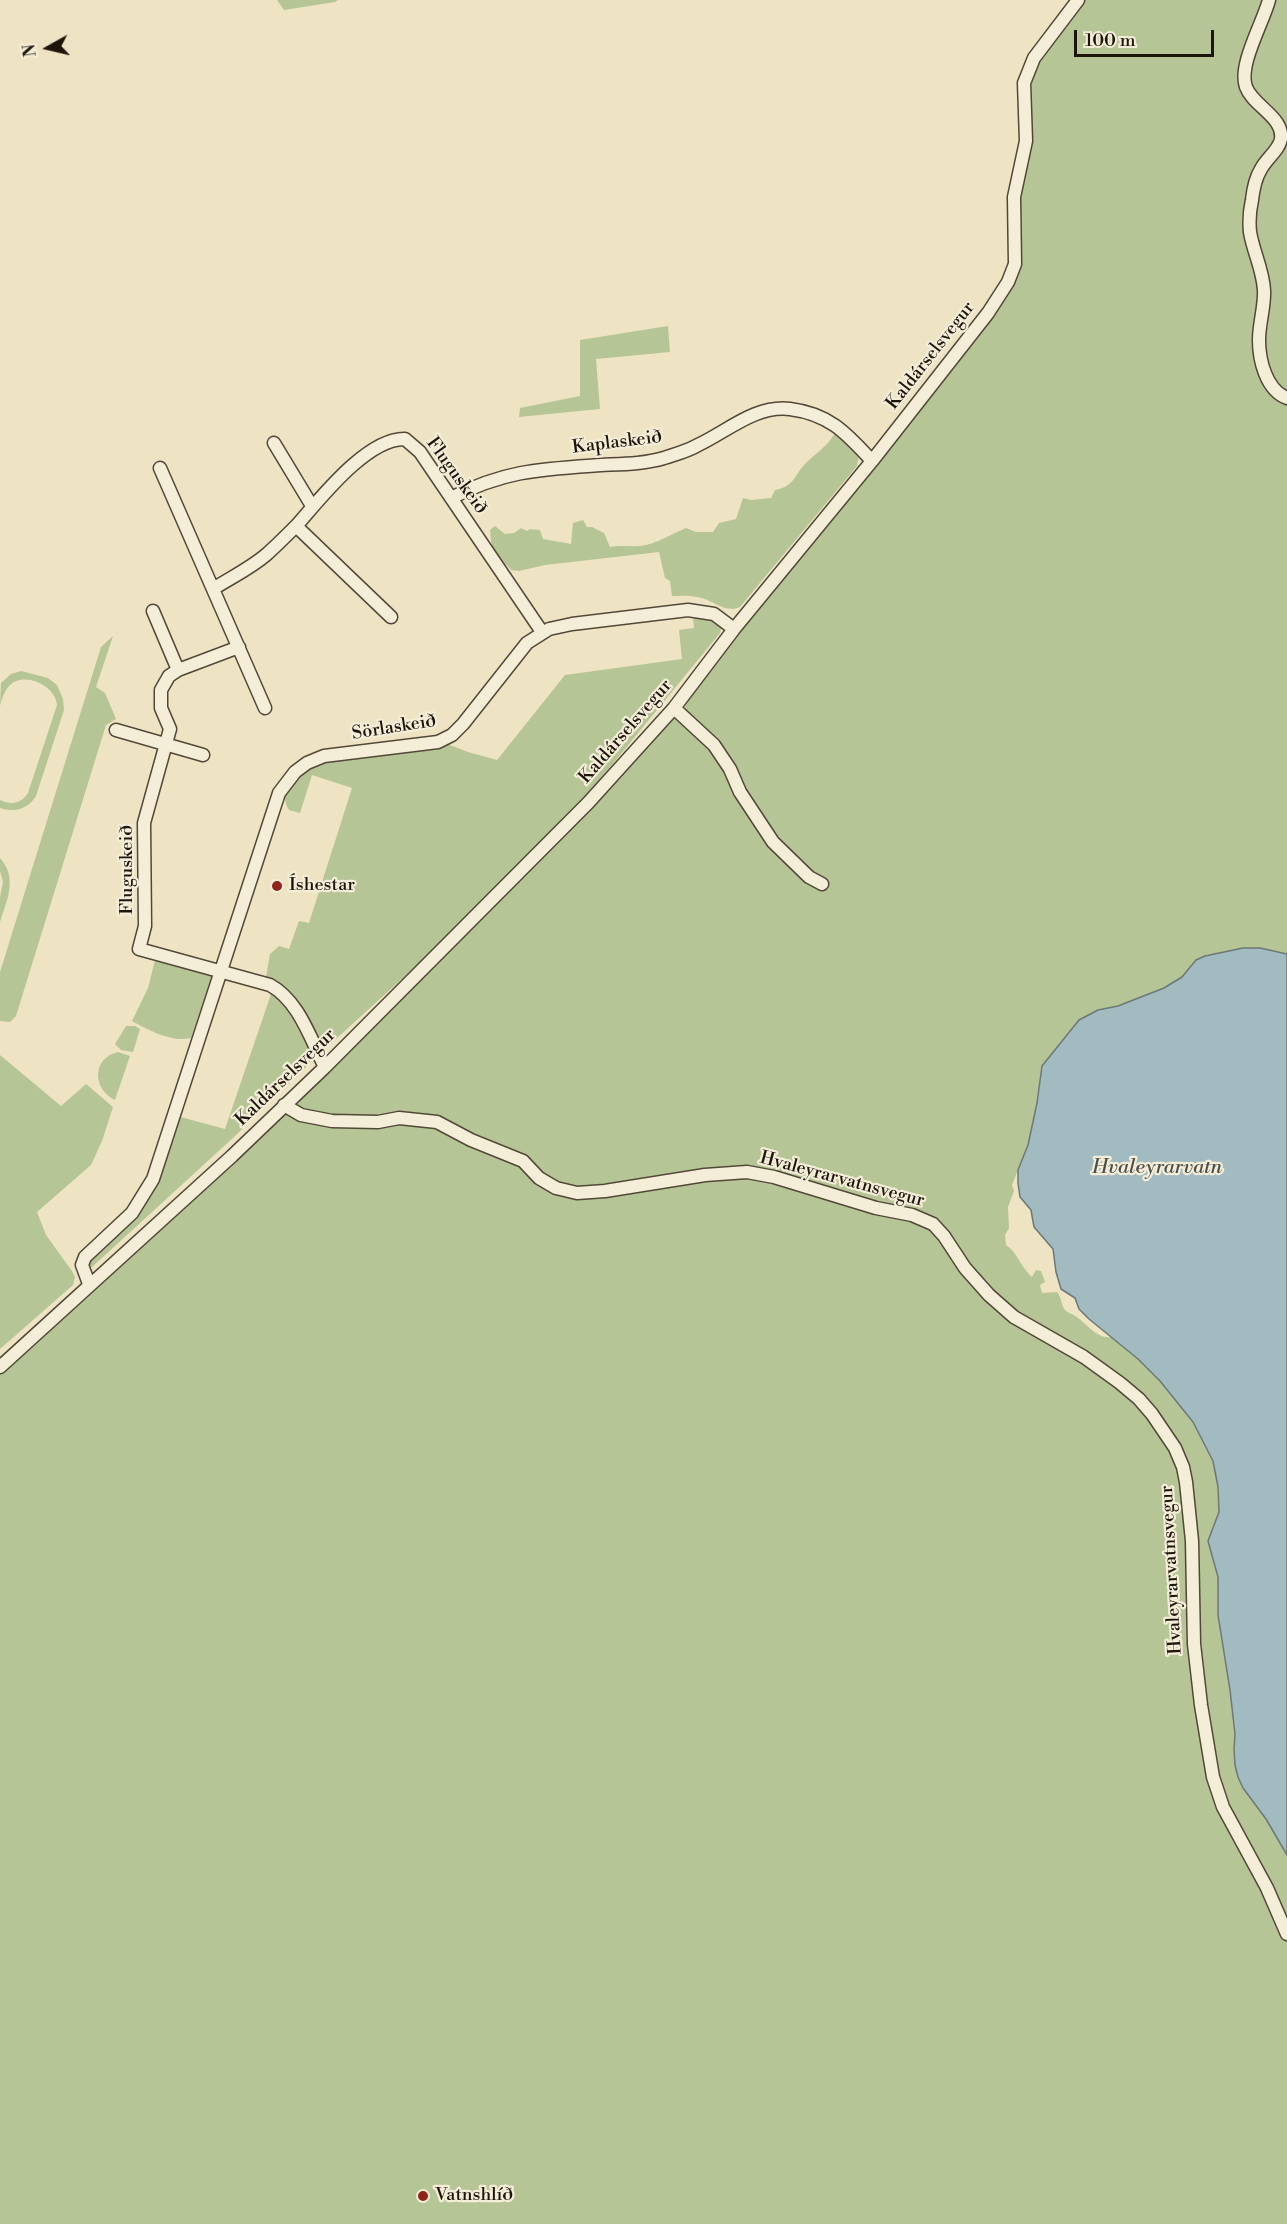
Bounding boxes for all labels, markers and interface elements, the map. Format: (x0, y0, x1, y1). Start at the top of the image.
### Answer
north arrow (18, 18, 78, 78)
scale bar (1077, 18, 1216, 56)
text: 100 m (1085, 29, 1136, 52)
text: N (19, 43, 41, 58)
street label: Kaldárselsvegur (882, 298, 980, 414)
street label: Kaplaskeið (571, 427, 663, 459)
street label: Fluguskeið (421, 433, 491, 519)
street label: Kaldárselsvegur (575, 675, 677, 789)
street label: Sörlaskeið (350, 711, 438, 745)
street label: Fluguskeið (117, 825, 139, 915)
place label: Íshestar (289, 875, 355, 897)
marker: Íshestar (270, 879, 284, 893)
street label: Kaldárselsvegur (231, 1025, 341, 1131)
street label: Hvaleyrarvatnsvegur (757, 1148, 927, 1212)
water label: Hvaleyrarvatn (1092, 1156, 1222, 1180)
street label: Hvaleyrarvatnsvegur (1157, 1485, 1187, 1655)
place label: Vatnshlíð (435, 2185, 513, 2207)
marker: Vatnshlíð (416, 2189, 430, 2203)

